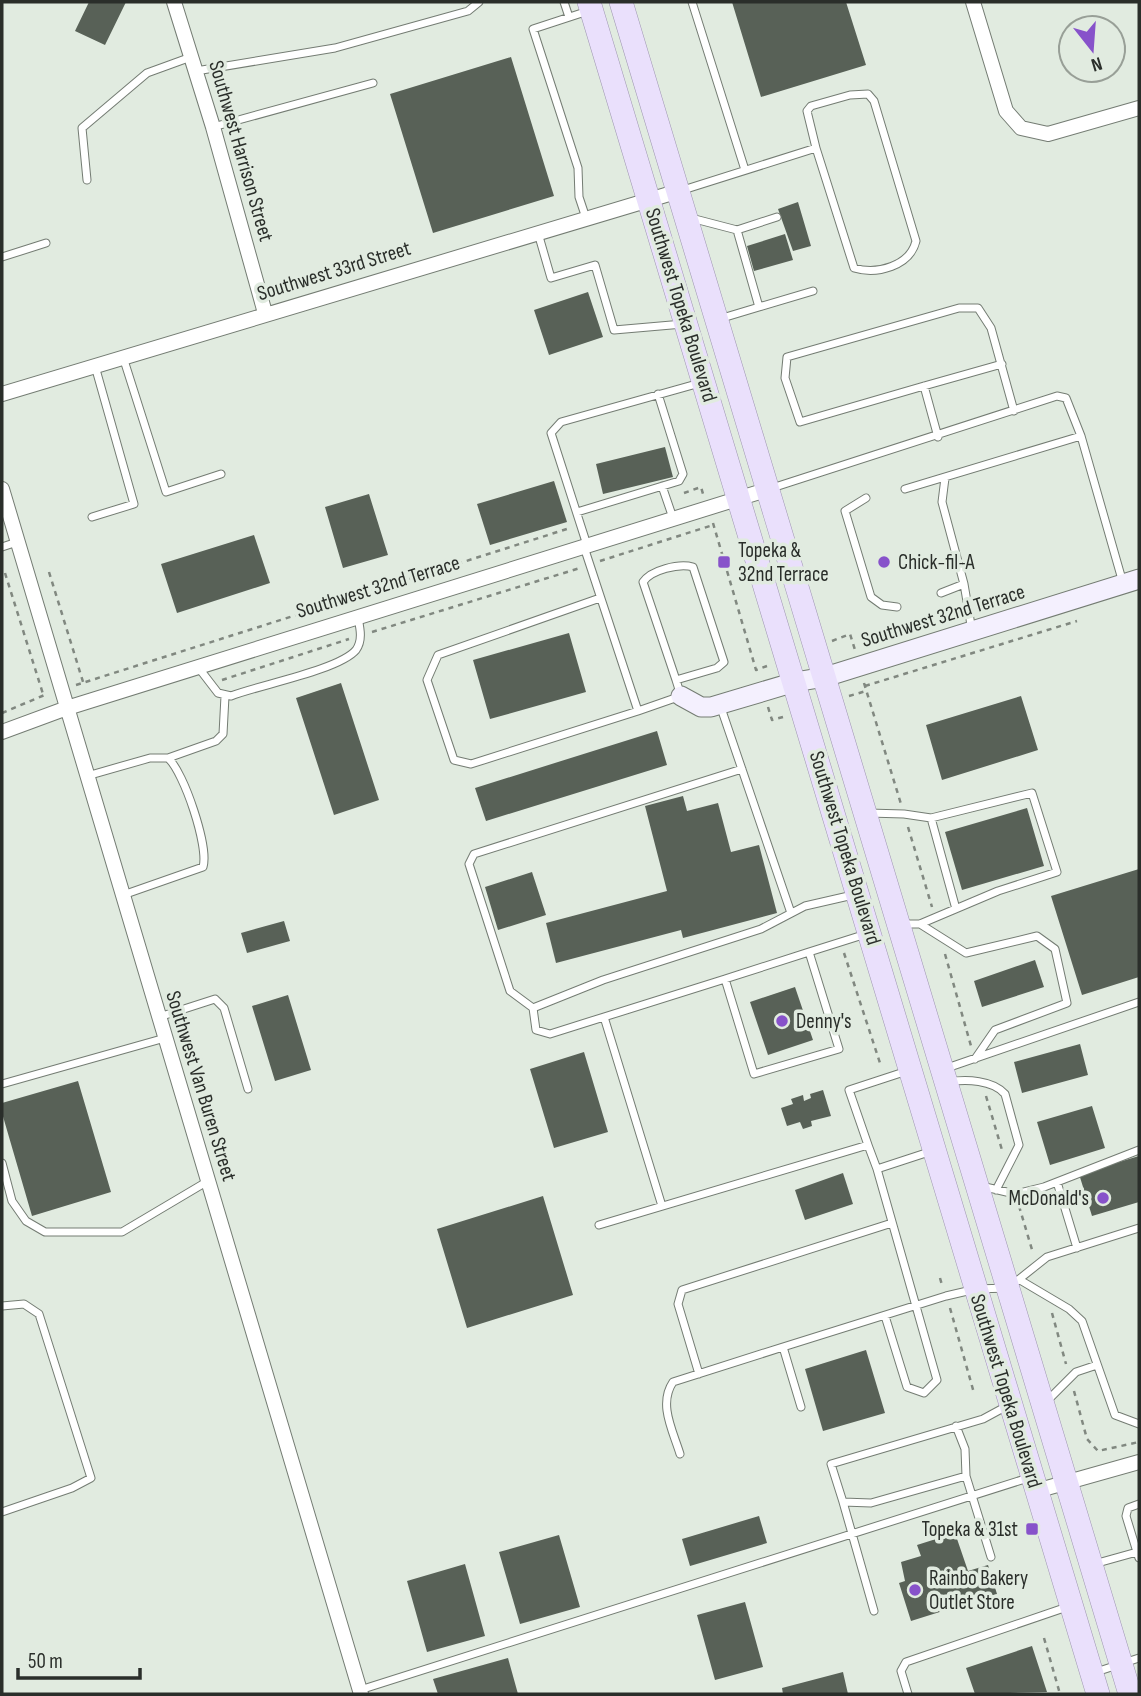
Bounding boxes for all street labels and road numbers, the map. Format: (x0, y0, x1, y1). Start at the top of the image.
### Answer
street label: Southwest Harrison Street (203, 58, 279, 244)
street label: Southwest Topeka Boulevard (640, 205, 722, 405)
street label: Southwest 33rd Street (254, 236, 414, 306)
street label: Southwest 32nd Terrace (293, 550, 463, 624)
street label: Southwest 32nd Terrace (858, 579, 1028, 653)
street label: Southwest Topeka Boulevard (804, 748, 886, 948)
street label: Southwest Van Buren Street (160, 988, 242, 1184)
street label: Southwest Topeka Boulevard (965, 1291, 1047, 1491)

